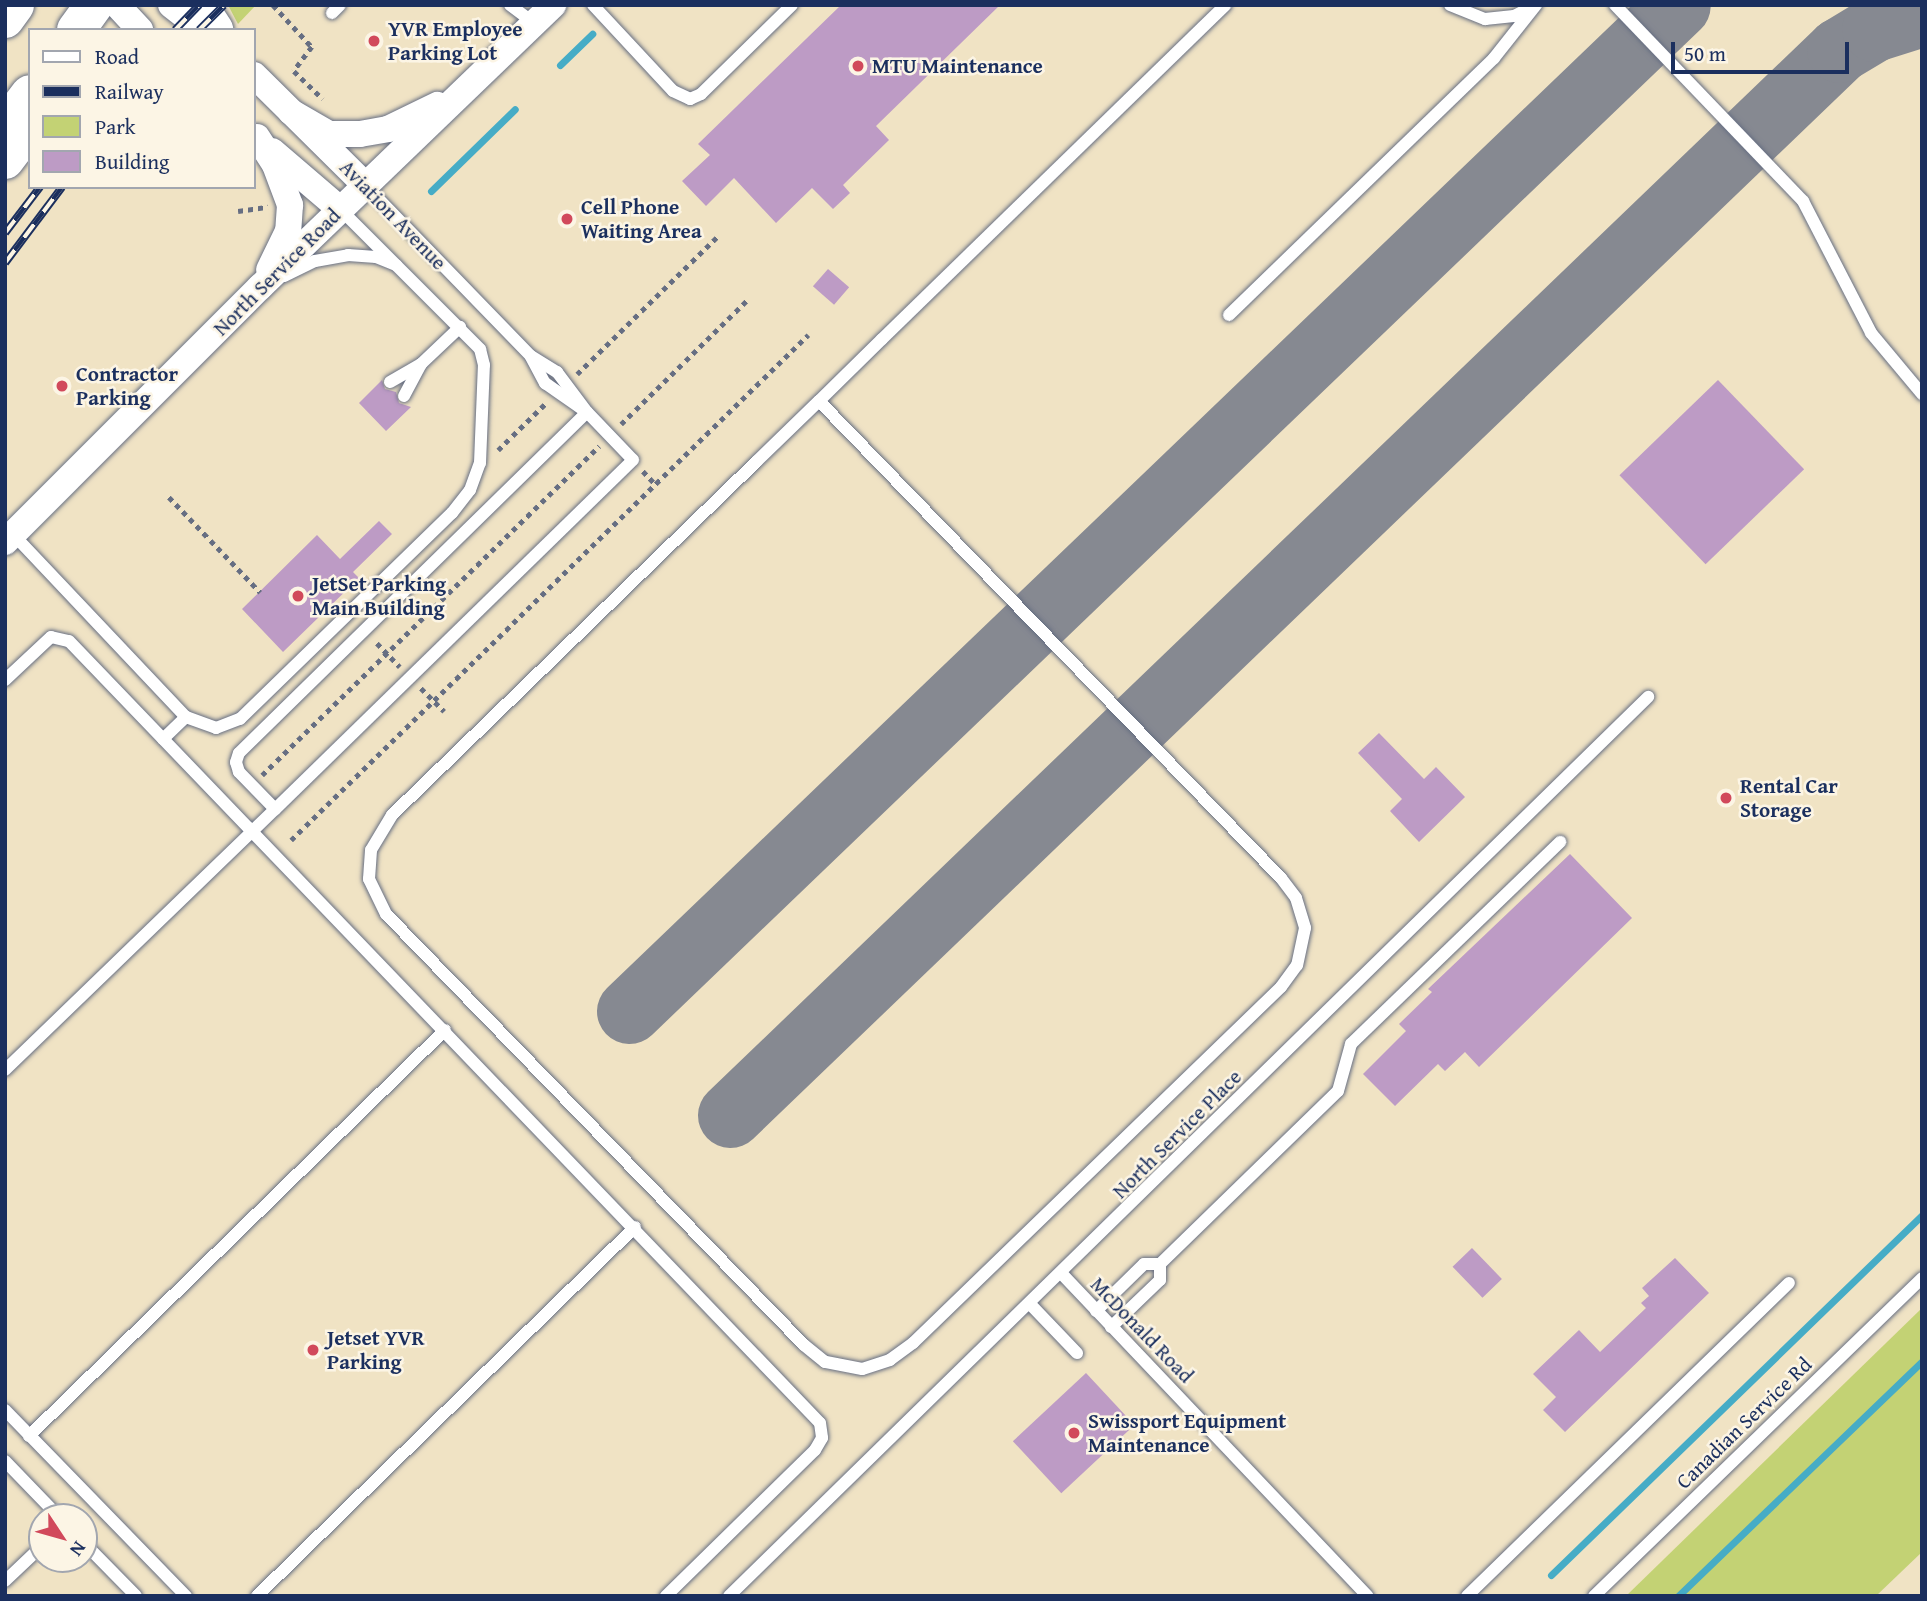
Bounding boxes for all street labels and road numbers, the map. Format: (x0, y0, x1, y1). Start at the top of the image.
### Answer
street label: Aviation Avenue (334, 155, 452, 275)
street label: North Service Road (208, 203, 346, 341)
street label: North Service Place (1107, 1064, 1247, 1204)
street label: McDonald Road (1085, 1272, 1199, 1388)
street label: Canadian Service Rd (1671, 1352, 1817, 1494)

